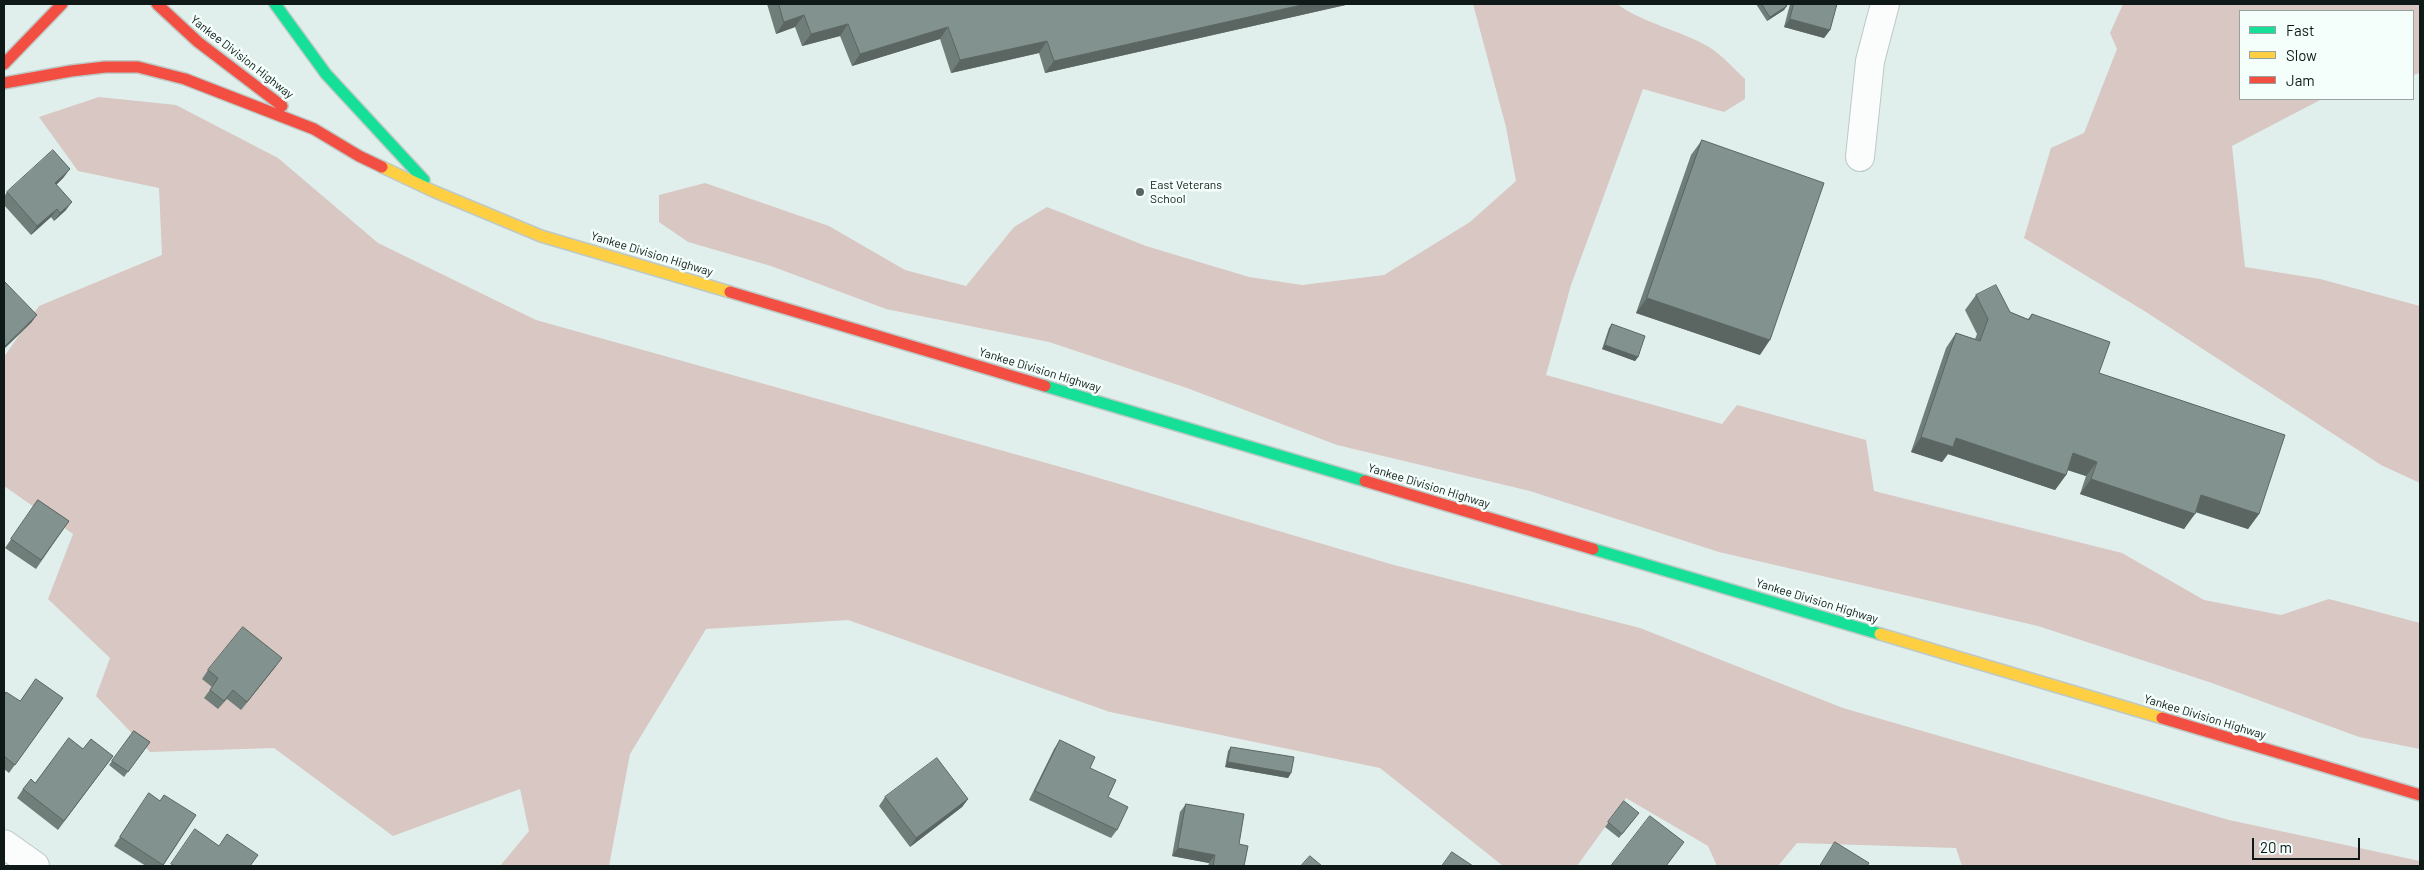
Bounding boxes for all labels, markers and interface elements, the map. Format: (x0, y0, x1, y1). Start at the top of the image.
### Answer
legend (2239, 10, 2414, 100)
street label: Yankee Division Highway (187, 12, 297, 102)
text: Fast (2286, 21, 2314, 39)
text: Slow (2286, 46, 2317, 64)
text: Jam (2286, 71, 2315, 89)
place label: East Veterans School (1150, 178, 1222, 206)
marker: East Veterans School (1134, 186, 1146, 198)
street label: Yankee Division Highway (589, 229, 715, 279)
street label: Yankee Division Highway (977, 345, 1103, 395)
street label: Yankee Division Highway (1366, 461, 1492, 511)
street label: Yankee Division Highway (1754, 576, 1880, 626)
street label: Yankee Division Highway (2142, 692, 2268, 742)
scale bar (2254, 828, 2362, 860)
text: 20 m (2260, 838, 2292, 856)

